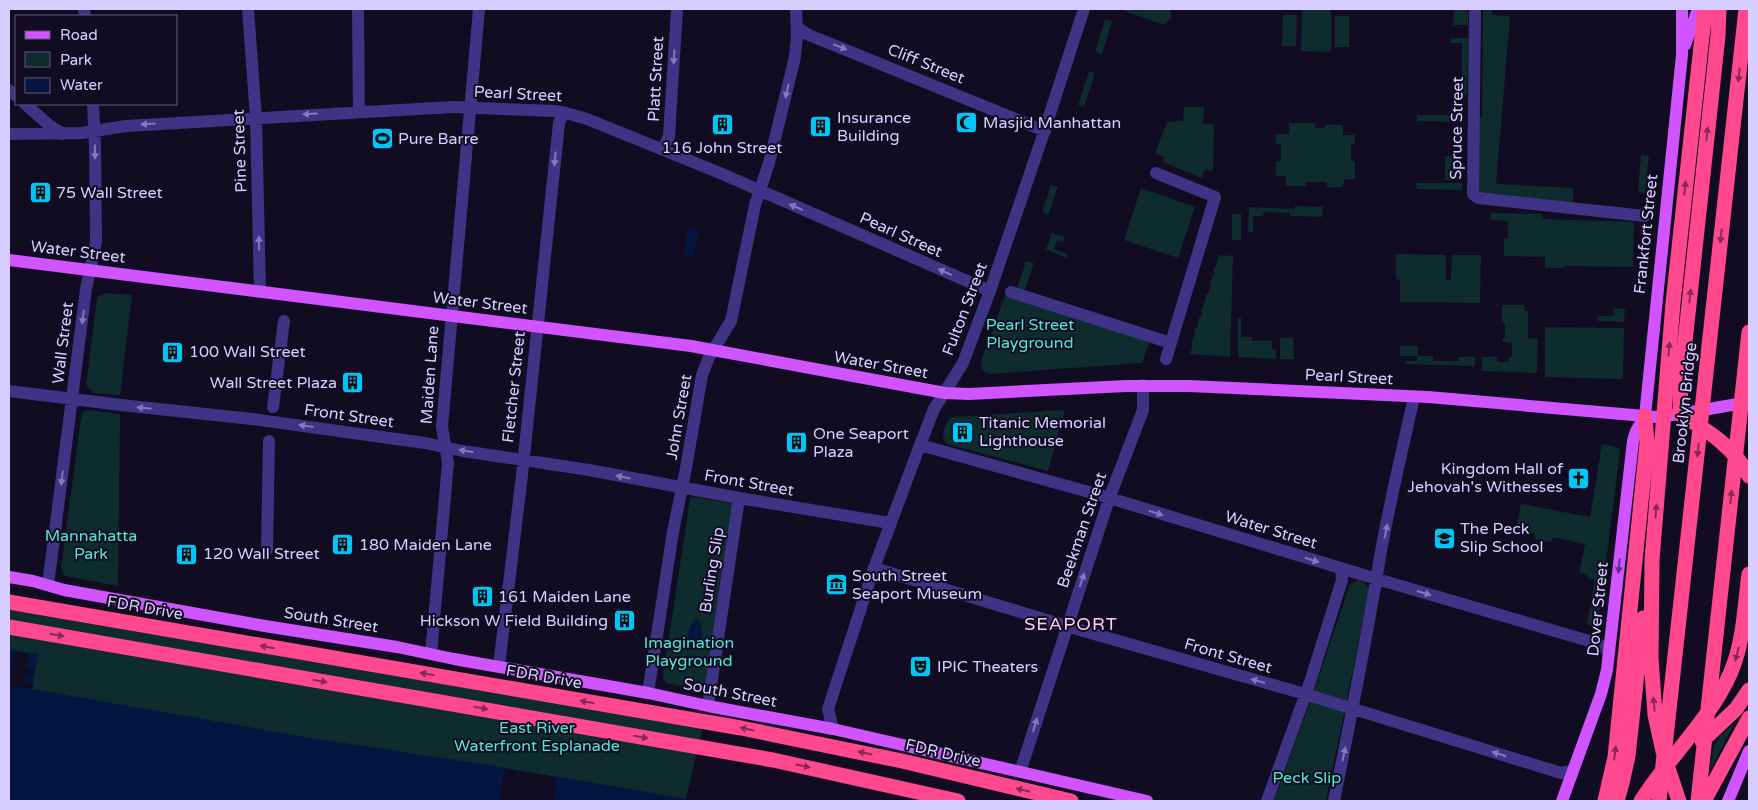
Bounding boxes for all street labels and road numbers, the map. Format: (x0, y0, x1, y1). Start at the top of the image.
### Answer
street label: Platt Street (644, 36, 668, 122)
street label: Cliff Street (885, 39, 967, 89)
street label: Spruce Street (1446, 76, 1468, 180)
street label: Pearl Street (473, 82, 563, 106)
street label: Pine Street (229, 109, 251, 193)
street label: Frankfort Street (1630, 173, 1662, 295)
street label: Pearl Street (856, 208, 946, 262)
street label: Water Street (29, 236, 127, 268)
street label: Fulton Street (938, 260, 992, 358)
street label: Water Street (431, 287, 529, 319)
street label: Wall Street (48, 301, 78, 385)
street label: Maiden Lane (417, 325, 443, 425)
street label: Fletcher Street (498, 330, 530, 444)
street label: Brooklyn Bridge (1669, 341, 1701, 465)
street label: Water Street (832, 347, 930, 383)
street label: Pearl Street (1304, 365, 1394, 389)
street label: John Street (662, 373, 696, 461)
street label: Front Street (303, 400, 395, 432)
street label: Front Street (703, 465, 795, 501)
street label: Beekman Street (1053, 469, 1111, 591)
street label: Water Street (1222, 506, 1320, 554)
street label: Burling Slip (695, 526, 729, 614)
street label: Dover Street (1583, 561, 1613, 657)
street label: FDR Drive (105, 591, 185, 625)
street label: South Street (282, 603, 380, 637)
street label: Front Street (1182, 634, 1274, 678)
street label: FDR Drive (504, 660, 584, 694)
street label: South Street (681, 674, 779, 712)
street label: FDR Drive (903, 735, 983, 771)

